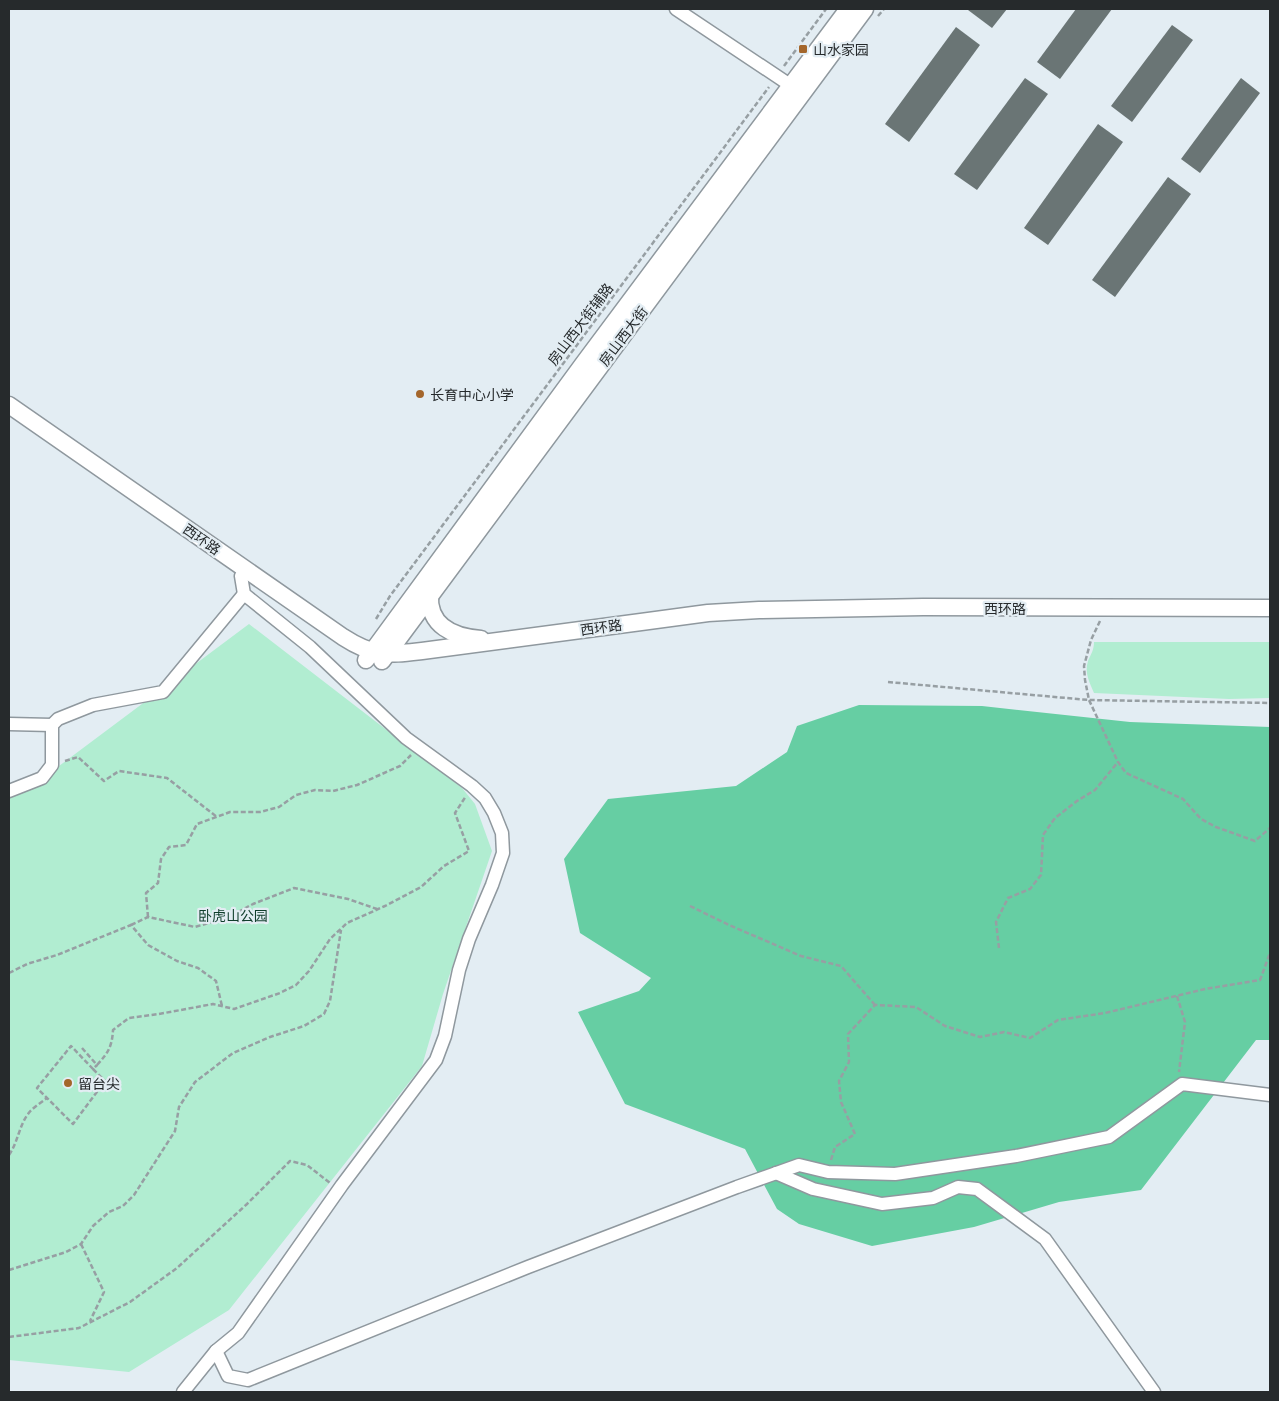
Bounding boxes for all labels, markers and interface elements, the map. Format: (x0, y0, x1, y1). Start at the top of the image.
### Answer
place label: 山水家园 (813, 40, 869, 59)
marker: 山水家园 (797, 43, 809, 55)
street label: 房山西大街辅路 (543, 279, 617, 369)
street label: 房山西大街 (594, 302, 652, 370)
place label: 长育中心小学 (430, 385, 514, 404)
marker: 长育中心小学 (414, 388, 426, 400)
street label: 西环路 (179, 519, 225, 559)
street label: 西环路 (984, 599, 1026, 618)
street label: 西环路 (579, 615, 623, 639)
park label: 卧虎山公园 (198, 906, 268, 925)
place label: 留台尖 (78, 1074, 120, 1093)
marker: 留台尖 (62, 1077, 74, 1089)

